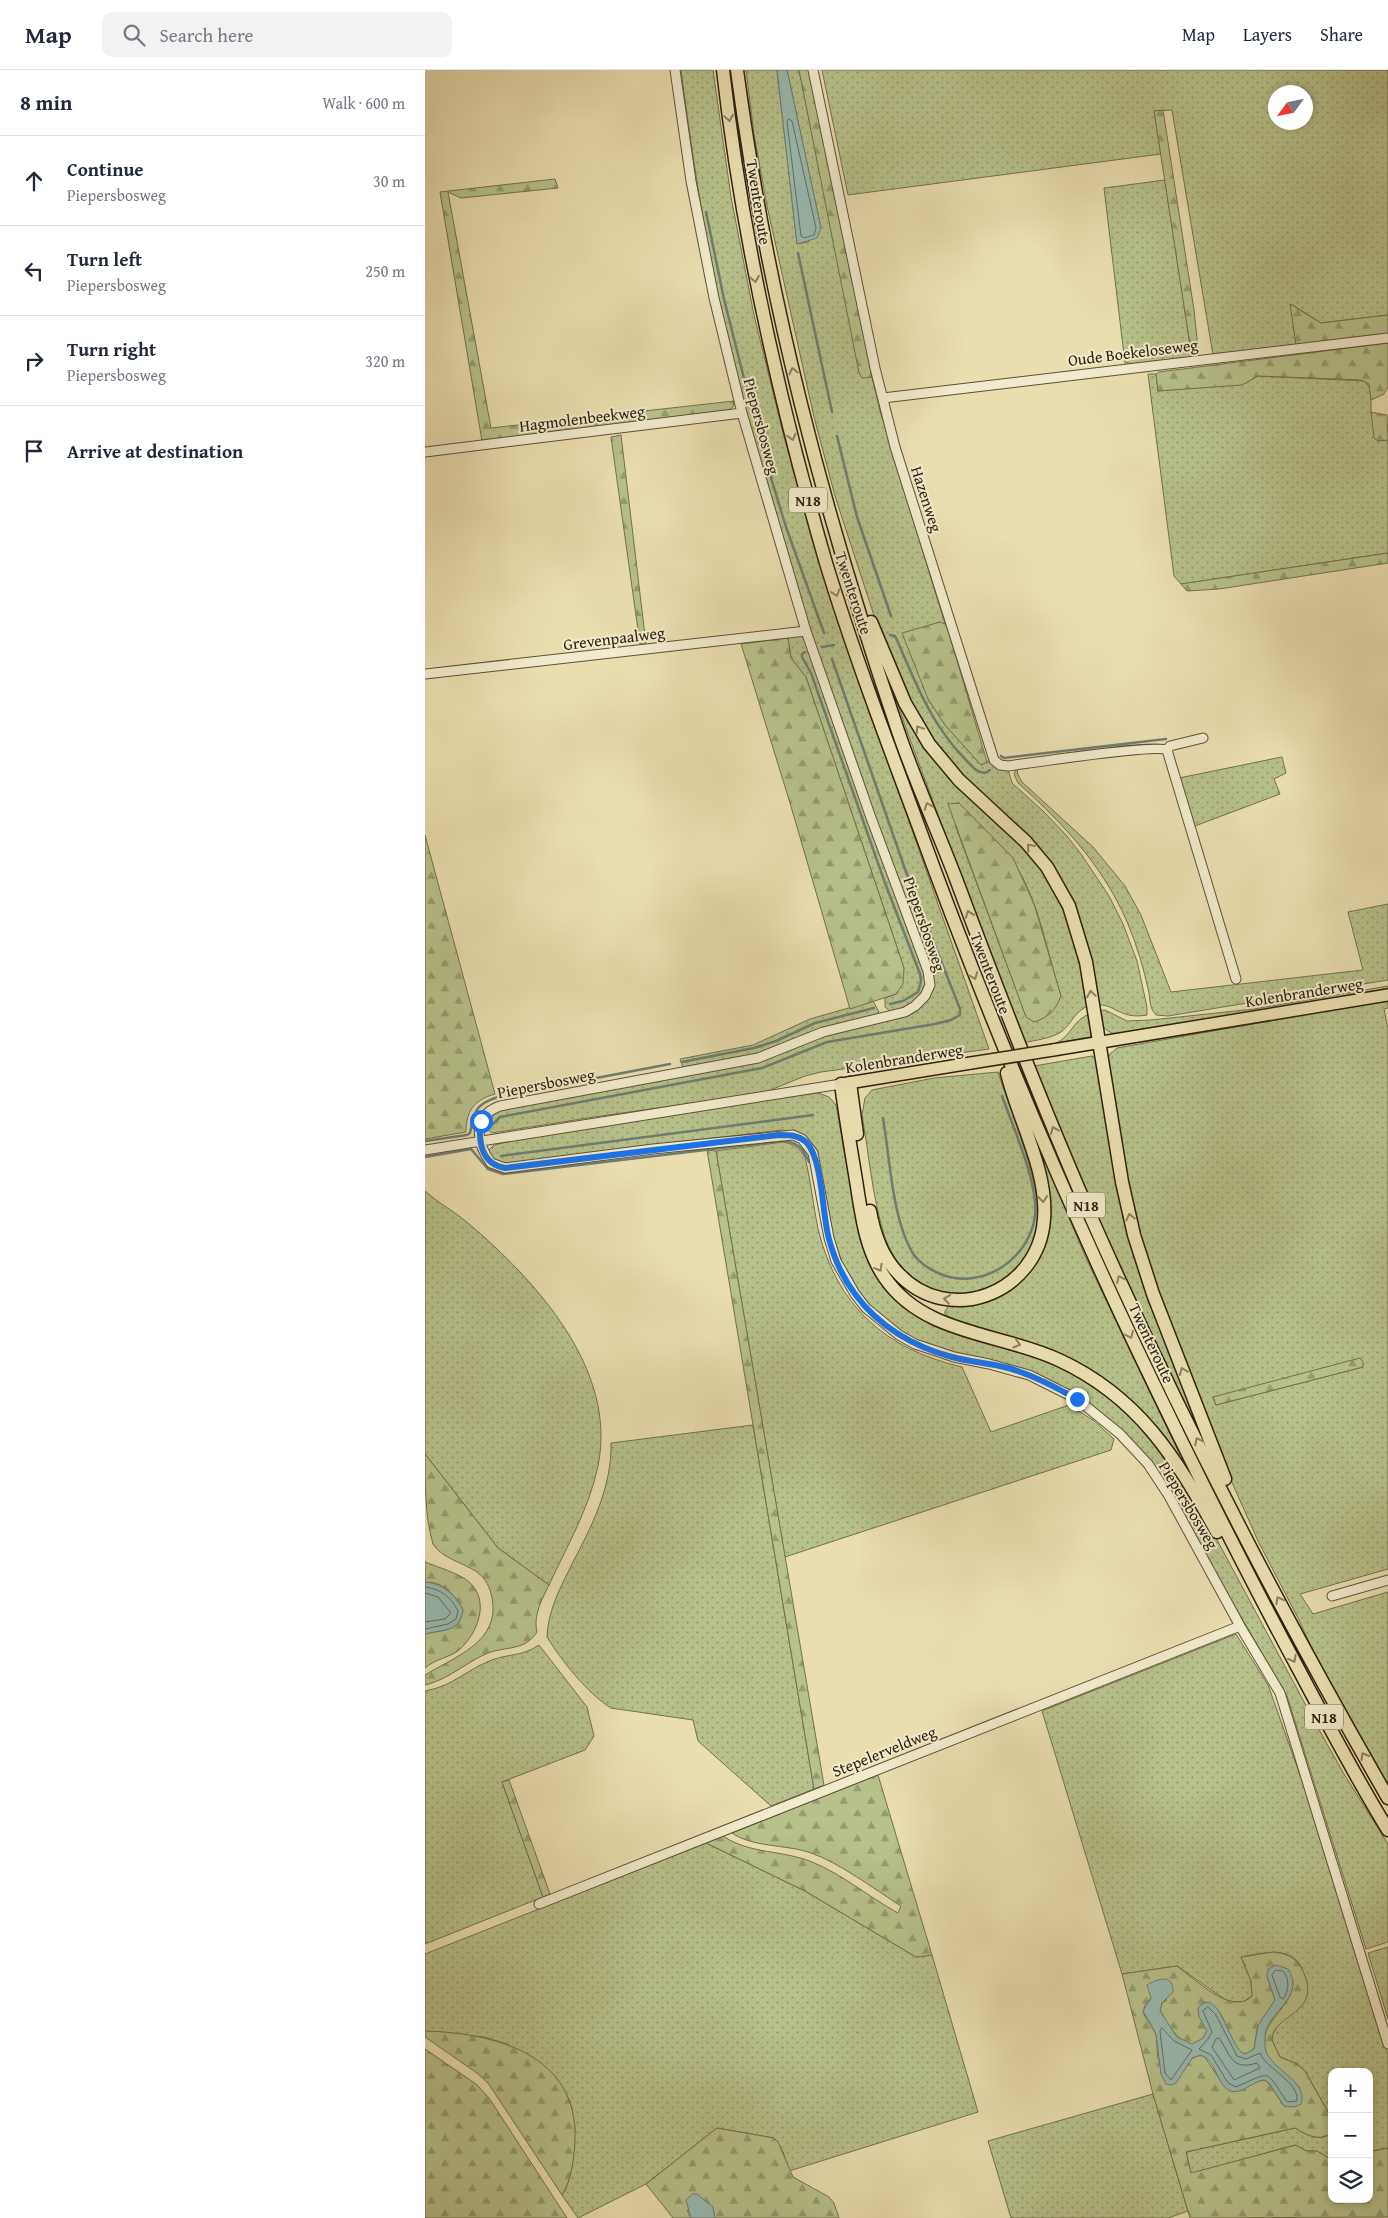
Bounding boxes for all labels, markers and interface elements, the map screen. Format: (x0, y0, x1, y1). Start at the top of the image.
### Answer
search box (102, 12, 452, 57)
text: Map (25, 17, 72, 52)
icon: search (120, 21, 148, 49)
text: Search here (160, 21, 253, 49)
text: Map (1182, 21, 1215, 48)
text: Layers (1243, 21, 1292, 48)
text: Share (1320, 21, 1363, 48)
north arrow (1268, 85, 1313, 130)
text: 8 min (20, 87, 72, 118)
text: Walk · 600 m (322, 91, 405, 115)
one-way arrow (723, 115, 734, 123)
text: Continue (67, 155, 144, 183)
street label: Twenteroute (740, 158, 778, 246)
icon: ahead (20, 167, 48, 195)
text: 30 m (373, 169, 405, 193)
text: Piepersbosweg (67, 183, 166, 207)
text: Turn left (67, 245, 142, 273)
icon: left (20, 257, 48, 285)
text: 250 m (365, 259, 405, 283)
text: Piepersbosweg (67, 273, 166, 297)
one-way arrow (750, 274, 760, 283)
street label: Oude Boekeloseweg (1067, 332, 1200, 372)
text: Turn right (67, 335, 156, 363)
icon: right (20, 347, 48, 375)
text: 320 m (365, 349, 405, 373)
text: Piepersbosweg (67, 363, 166, 387)
one-way arrow (788, 367, 799, 376)
street label: Piepersbosweg (738, 375, 786, 477)
street label: Hagmolenbeekweg (518, 398, 646, 438)
one-way arrow (786, 433, 797, 441)
icon: arrive (20, 437, 48, 465)
text: Arrive at destination (67, 437, 243, 465)
street label: Hazenweg (905, 463, 949, 535)
road number: N18 (789, 488, 827, 512)
street label: Twenteroute (829, 548, 879, 638)
one-way arrow (830, 589, 840, 597)
street label: Grevenpaalweg (562, 620, 666, 656)
one-way arrow (916, 725, 926, 734)
one-way arrow (923, 802, 934, 811)
one-way arrow (1027, 843, 1036, 852)
street label: Piepersbosweg (898, 873, 952, 975)
one-way arrow (965, 910, 975, 918)
street label: Twenteroute (964, 929, 1018, 1017)
one-way arrow (968, 971, 978, 980)
street label: Kolenbranderweg (1243, 971, 1365, 1013)
one-way arrow (1087, 990, 1097, 999)
street label: Kolenbranderweg (843, 1037, 965, 1079)
street label: Piepersbosweg (495, 1062, 597, 1104)
route start (470, 1110, 493, 1133)
one-way arrow (1050, 1126, 1061, 1135)
road number: N18 (1067, 1192, 1105, 1218)
one-way arrow (1037, 1195, 1048, 1203)
one-way arrow (1125, 1213, 1136, 1222)
one-way arrow (873, 1263, 883, 1272)
one-way arrow (1116, 1275, 1126, 1284)
one-way arrow (943, 1294, 951, 1304)
street label: Twenteroute (1123, 1299, 1181, 1387)
one-way arrow (1124, 1330, 1134, 1339)
one-way arrow (1012, 1338, 1020, 1348)
one-way arrow (1179, 1367, 1189, 1376)
route end (1066, 1388, 1089, 1411)
one-way arrow (1194, 1437, 1204, 1446)
street label: Piepersbosweg (1153, 1456, 1225, 1554)
one-way arrow (1275, 1597, 1285, 1606)
one-way arrow (1287, 1654, 1297, 1663)
road number: N18 (1305, 1704, 1343, 1730)
street label: Stepelerveldweg (828, 1719, 940, 1783)
one-way arrow (1360, 1752, 1370, 1761)
map controls (1328, 2068, 1373, 2203)
button: + (1328, 2068, 1373, 2113)
button: − (1328, 2113, 1373, 2158)
button: layers (1328, 2158, 1373, 2203)

